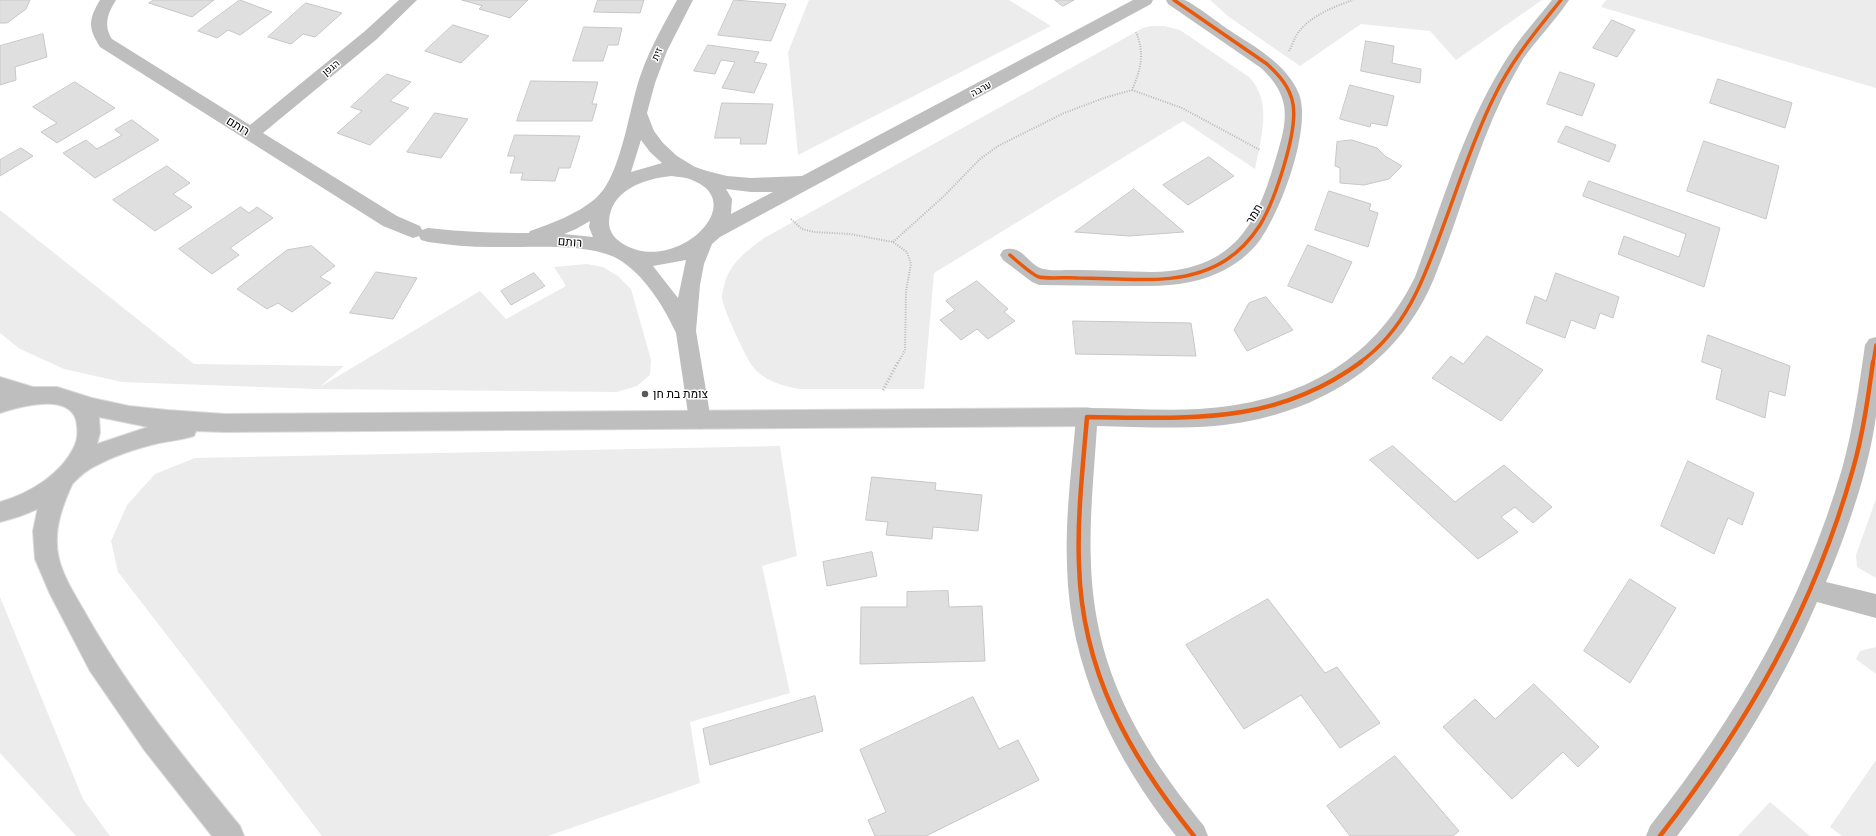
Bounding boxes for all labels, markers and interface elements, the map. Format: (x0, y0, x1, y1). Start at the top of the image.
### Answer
street label: זית (649, 46, 665, 62)
street label: הגפן (320, 57, 342, 79)
street label: ערבה (969, 79, 993, 99)
street label: רותם (224, 113, 252, 139)
street label: תמר (1243, 201, 1265, 227)
street label: רותם (557, 234, 583, 250)
place label: צומת בת חן (653, 387, 708, 401)
marker: צומת בת חן (640, 389, 650, 399)

